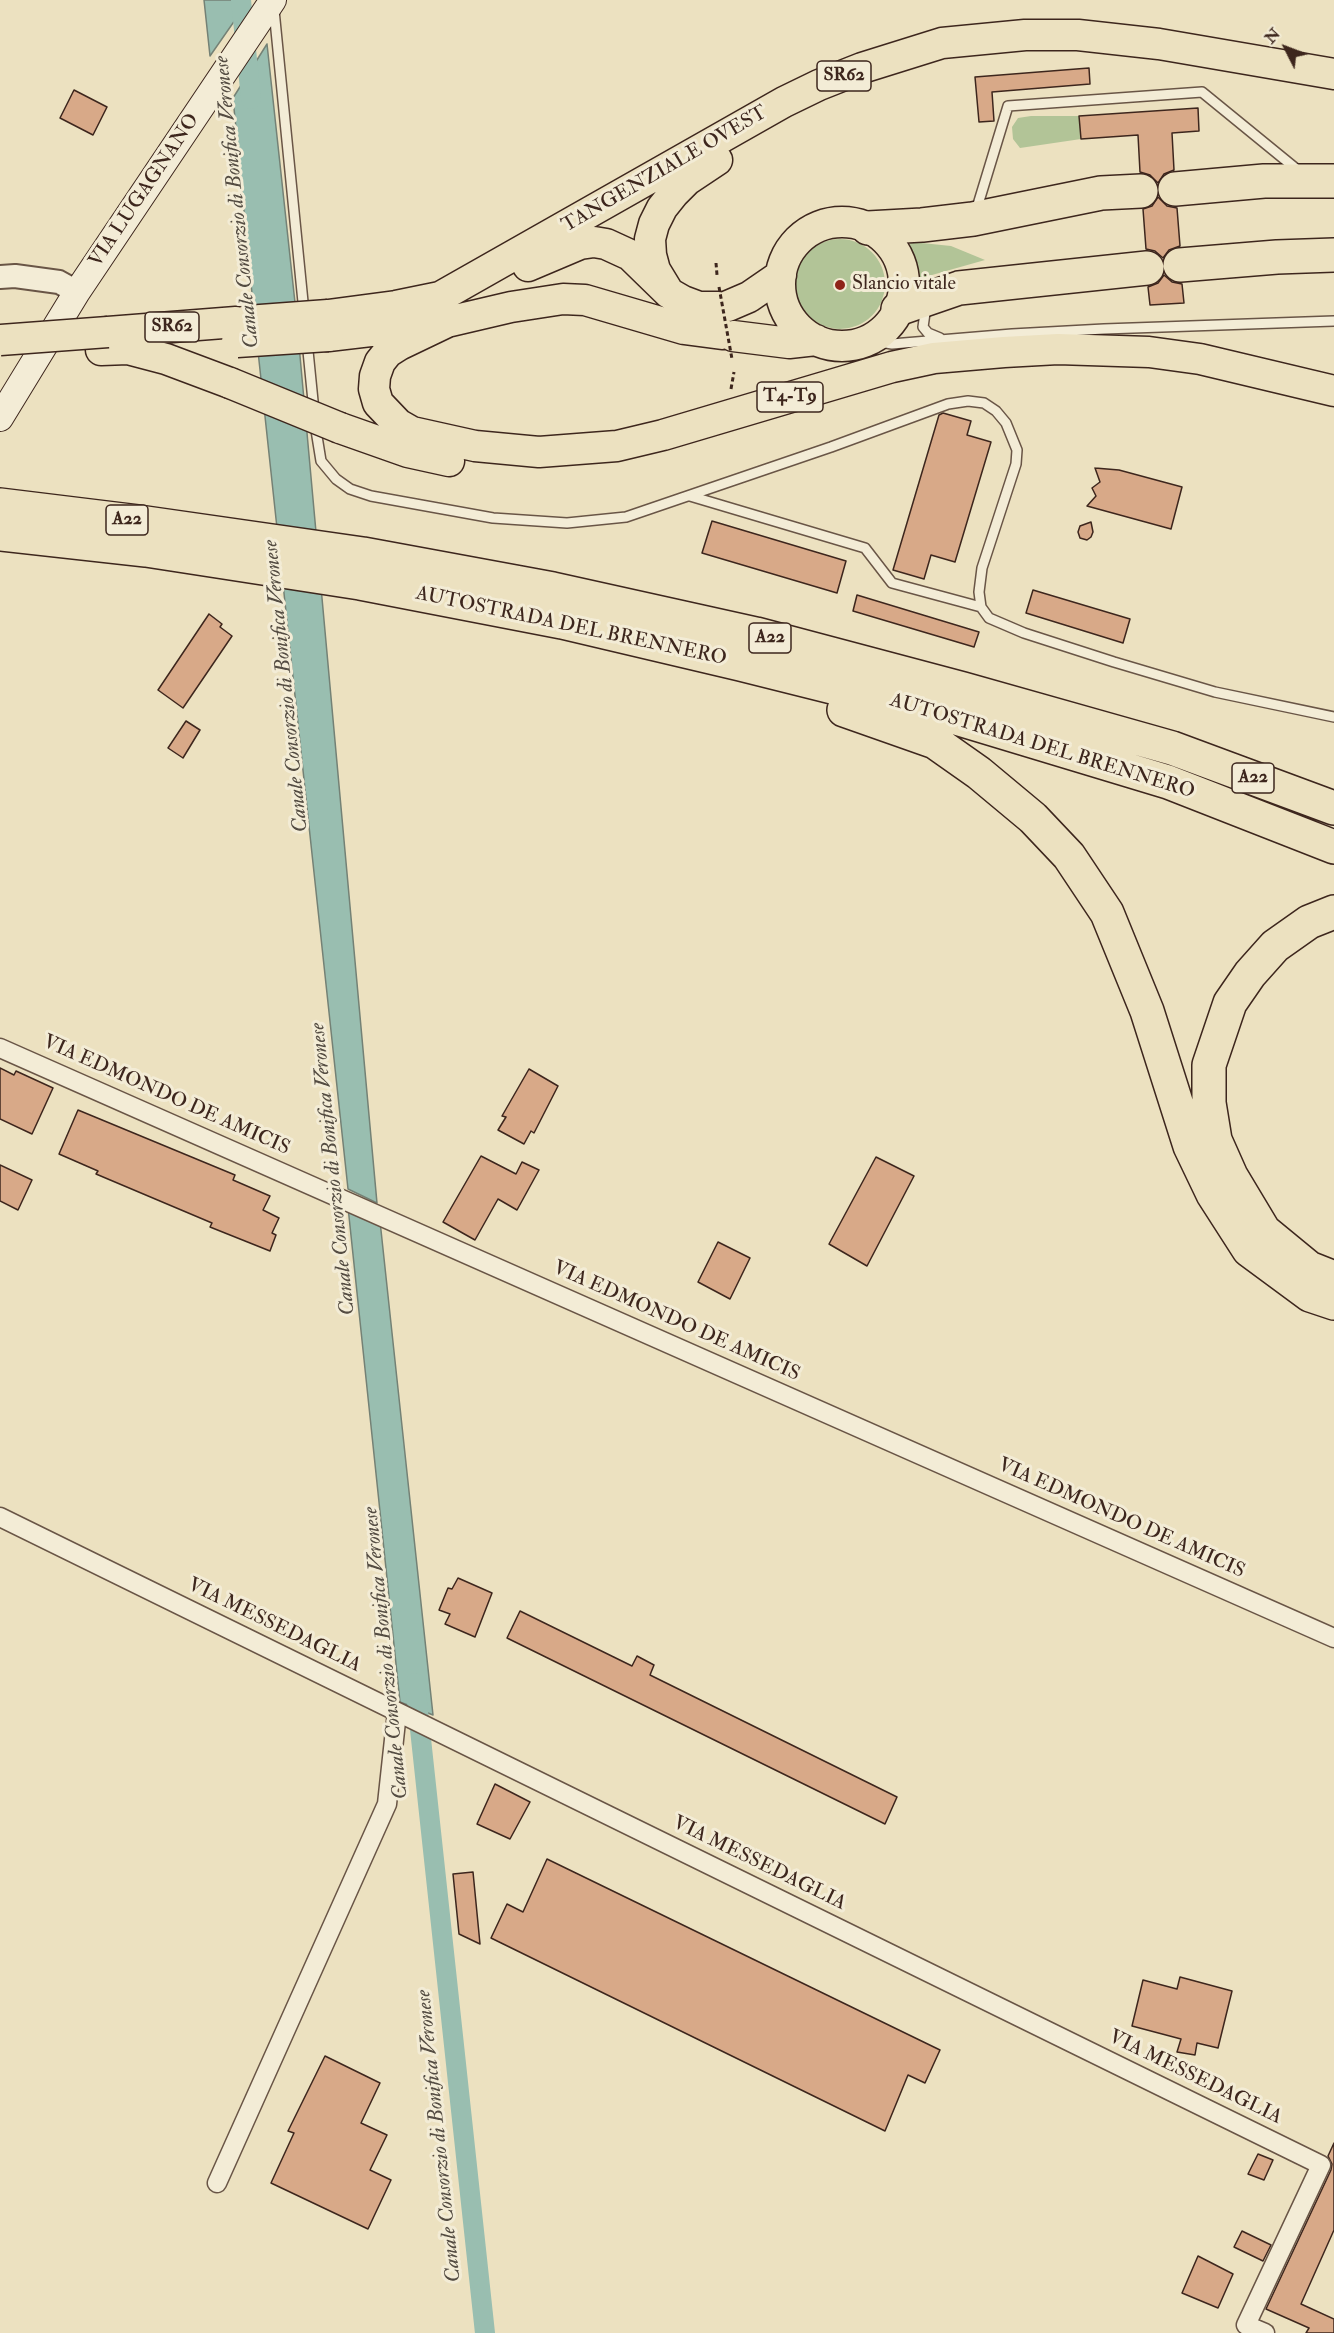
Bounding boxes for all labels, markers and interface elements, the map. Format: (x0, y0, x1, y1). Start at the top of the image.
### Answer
north arrow (1256, 18, 1316, 78)
text: N (1260, 24, 1285, 48)
water label: Canale Consorzio di Bonifica Veronese (210, 55, 266, 349)
road number: SR62 (817, 61, 871, 91)
street label: TANGENZIALE OVEST (558, 101, 772, 239)
street label: VIA LUGAGNANO (85, 110, 205, 272)
place label: Slancio vitale (852, 273, 956, 297)
marker: Slancio vitale (833, 278, 847, 292)
road number: SR62 (145, 312, 199, 342)
road number: T4-T9 (757, 382, 823, 412)
road number: A22 (106, 505, 148, 535)
water label: Canale Consorzio di Bonifica Veronese (259, 539, 315, 833)
street label: AUTOSTRADA DEL BRENNERO (413, 582, 729, 672)
road number: A22 (749, 623, 791, 653)
street label: AUTOSTRADA DEL BRENNERO (887, 689, 1197, 805)
road number: A22 (1232, 763, 1274, 793)
water label: Canale Consorzio di Bonifica Veronese (306, 1022, 362, 1316)
street label: VIA EDMONDO DE AMICIS (39, 1031, 293, 1161)
street label: VIA EDMONDO DE AMICIS (549, 1257, 803, 1387)
street label: VIA EDMONDO DE AMICIS (994, 1454, 1248, 1584)
water label: Canale Consorzio di Bonifica Veronese (359, 1506, 415, 1800)
street label: VIA MESSEDAGLIA (183, 1574, 365, 1678)
street label: VIA MESSEDAGLIA (668, 1812, 850, 1916)
water label: Canale Consorzio di Bonifica Veronese (412, 1989, 468, 2283)
street label: VIA MESSEDAGLIA (1104, 2026, 1286, 2130)

